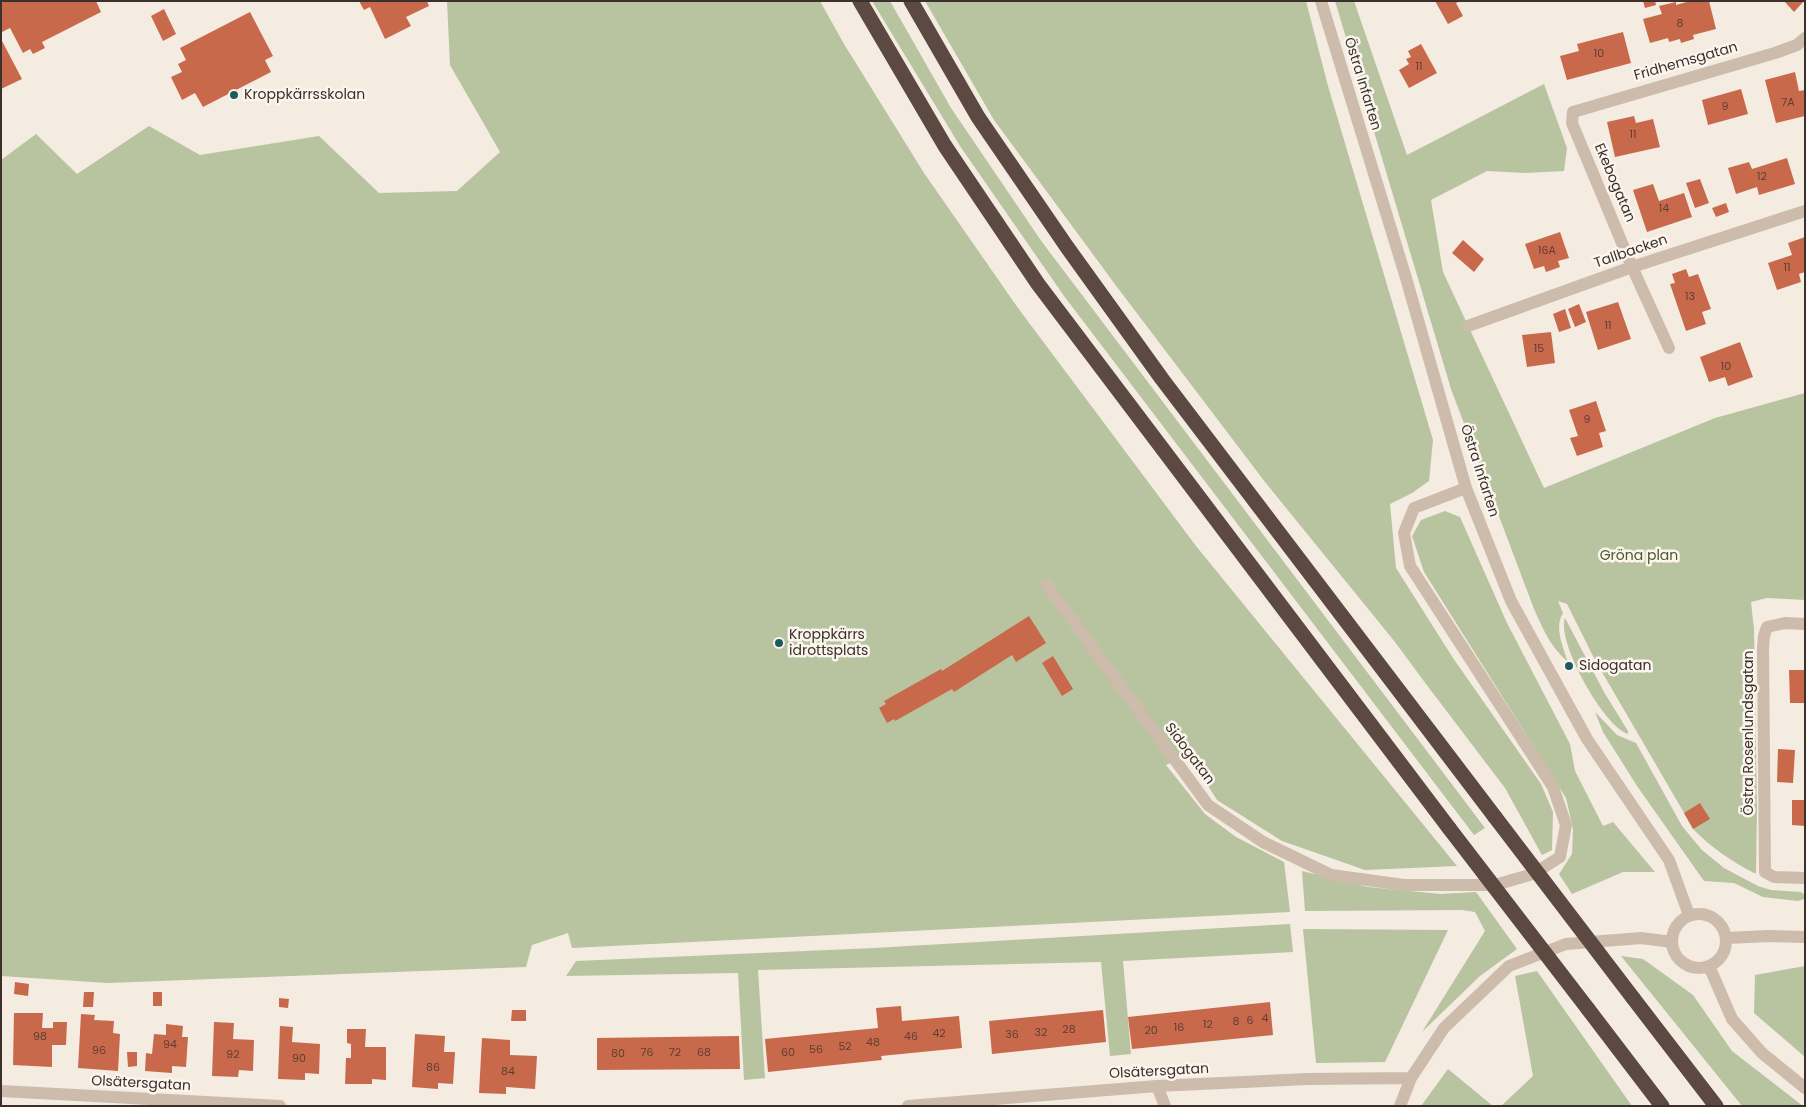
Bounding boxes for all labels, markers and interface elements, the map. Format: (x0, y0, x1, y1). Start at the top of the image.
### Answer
house number: 8 (1677, 17, 1683, 31)
street label: Östra Infarten (1340, 36, 1384, 132)
street label: Fridhemsgatan (1632, 39, 1740, 85)
house number: 10 (1594, 47, 1604, 61)
house number: 11 (1415, 60, 1423, 74)
place label: Kroppkärrsskolan (244, 87, 365, 103)
marker: Kroppkärrsskolan (228, 89, 240, 101)
house number: 7A (1781, 96, 1795, 110)
house number: 9 (1722, 100, 1728, 114)
house number: 11 (1629, 128, 1637, 142)
street label: Ekebogatan (1590, 141, 1638, 225)
house number: 12 (1757, 170, 1767, 184)
house number: 14 (1659, 202, 1669, 216)
street label: Tallbacken (1592, 232, 1670, 272)
house number: 16A (1538, 244, 1556, 258)
house number: 11 (1783, 261, 1791, 275)
house number: 13 (1685, 290, 1695, 304)
house number: 11 (1604, 319, 1612, 333)
house number: 15 (1534, 342, 1544, 356)
house number: 10 (1721, 360, 1731, 374)
house number: 9 (1584, 413, 1590, 427)
street label: Östra Infarten (1456, 423, 1502, 519)
park label: Gröna plan (1600, 548, 1678, 564)
place label: Kroppkärrs idrottsplats (789, 627, 868, 660)
marker: Kroppkärrs idrottsplats (773, 637, 785, 649)
street label: Östra Rosenlundsgatan (1741, 651, 1757, 815)
place label: Sidogatan (1579, 658, 1652, 674)
marker: Sidogatan (1563, 660, 1575, 672)
street label: Sidogatan (1160, 720, 1218, 788)
house number: 4 (1262, 1012, 1268, 1026)
house number: 6 (1247, 1014, 1253, 1028)
house number: 8 (1233, 1015, 1239, 1029)
house number: 12 (1203, 1018, 1213, 1032)
house number: 16 (1174, 1021, 1184, 1035)
house number: 28 (1062, 1023, 1076, 1037)
house number: 20 (1144, 1024, 1158, 1038)
house number: 32 (1035, 1026, 1047, 1040)
house number: 42 (932, 1027, 946, 1041)
house number: 36 (1005, 1028, 1019, 1042)
house number: 98 (33, 1030, 47, 1044)
house number: 46 (904, 1030, 918, 1044)
house number: 48 (866, 1036, 880, 1050)
house number: 94 (163, 1038, 177, 1052)
house number: 52 (838, 1040, 852, 1054)
house number: 56 (809, 1043, 823, 1057)
house number: 96 (92, 1044, 106, 1058)
house number: 76 (641, 1046, 653, 1060)
house number: 72 (669, 1046, 681, 1060)
house number: 68 (697, 1046, 711, 1060)
house number: 60 (781, 1046, 795, 1060)
house number: 80 (611, 1047, 625, 1061)
house number: 92 (226, 1048, 240, 1062)
house number: 90 (292, 1052, 306, 1066)
house number: 86 (426, 1061, 440, 1075)
street label: Olsätersgatan (1109, 1061, 1209, 1083)
house number: 84 (501, 1065, 515, 1079)
street label: Olsätersgatan (91, 1073, 191, 1095)

